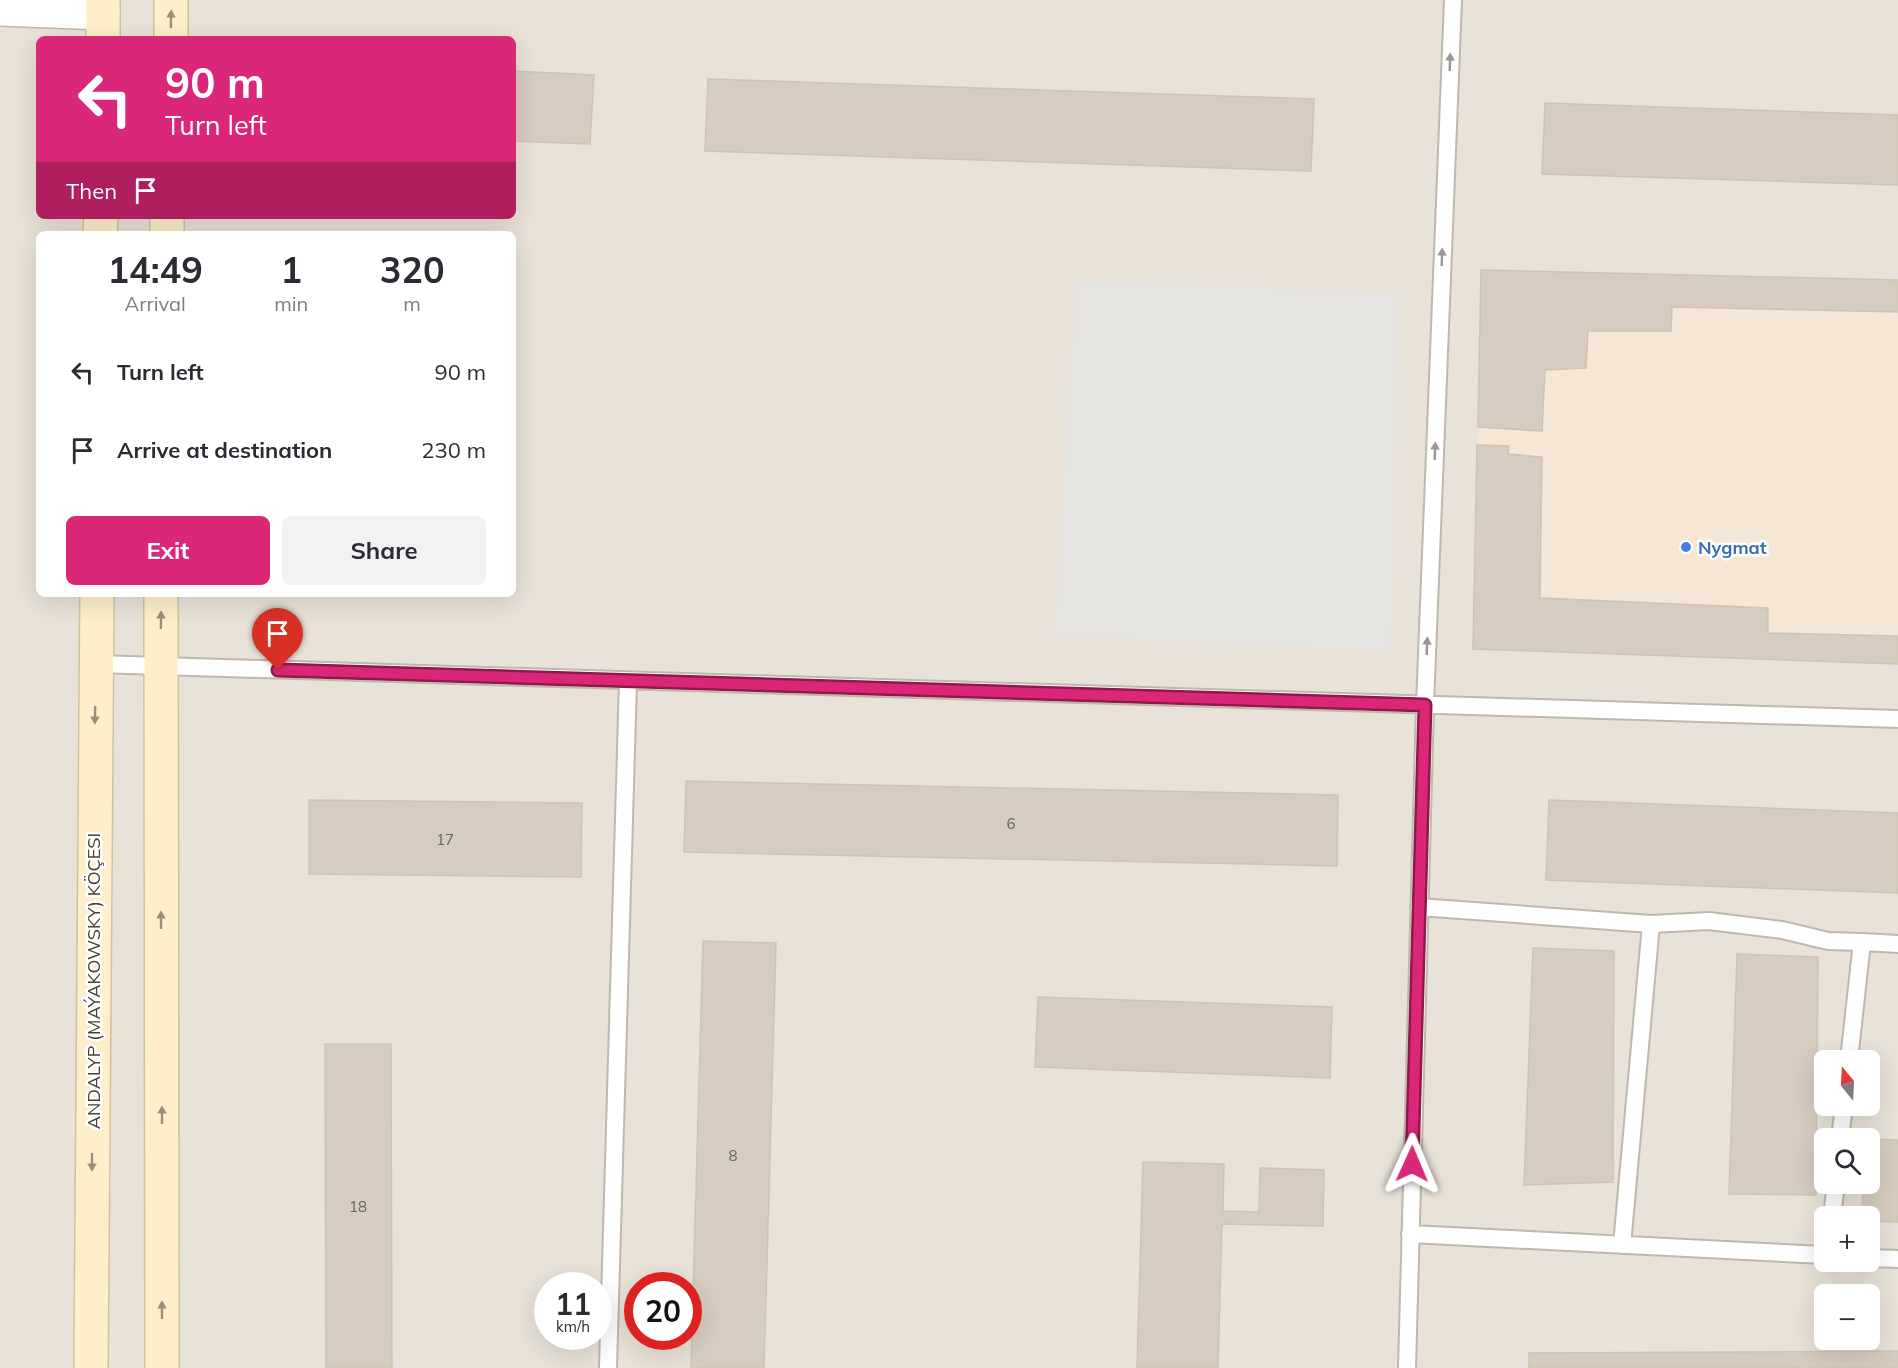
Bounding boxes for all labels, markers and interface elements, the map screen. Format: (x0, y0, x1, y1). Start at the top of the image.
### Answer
one-way arrow (166, 10, 176, 29)
one-way arrow (1446, 52, 1455, 71)
text: 90 m (165, 56, 265, 109)
icon: left (66, 60, 144, 138)
text: Turn left (165, 108, 267, 142)
icon: arrive (129, 174, 162, 207)
text: Then (66, 177, 117, 205)
text: 14:49 (107, 247, 203, 292)
text: 1 (280, 247, 302, 292)
text: 320 (380, 247, 445, 292)
one-way arrow (1438, 247, 1447, 266)
text: Arrival (125, 291, 186, 316)
text: min (274, 291, 308, 316)
text: m (403, 291, 421, 316)
icon: left (66, 356, 99, 389)
text: Turn left (117, 358, 204, 386)
text: 90 m (435, 358, 486, 386)
icon: arrive (66, 434, 99, 467)
text: Arrive at destination (117, 436, 332, 464)
text: 230 m (421, 436, 486, 464)
one-way arrow (1430, 442, 1439, 461)
button: Exit (66, 516, 270, 585)
button: Share (282, 516, 486, 585)
place label: Nygmat (1698, 536, 1767, 559)
marker: Nygmat (1679, 540, 1693, 554)
pin (252, 608, 303, 670)
one-way arrow (156, 610, 166, 629)
icon: arrive (261, 617, 294, 650)
one-way arrow (1422, 637, 1431, 656)
one-way arrow (91, 706, 100, 725)
house number: 6 (1006, 814, 1016, 833)
house number: 17 (436, 830, 454, 849)
street label: ANDALYP (MAÝAKOWSKY) KÖÇESI (82, 833, 105, 1129)
one-way arrow (156, 910, 166, 929)
north arrow (1814, 1050, 1880, 1116)
map controls (1814, 1050, 1880, 1350)
one-way arrow (157, 1105, 167, 1124)
button: search (1814, 1128, 1880, 1194)
position arrow (1380, 1132, 1444, 1196)
house number: 8 (728, 1146, 738, 1165)
one-way arrow (87, 1153, 97, 1172)
house number: 18 (349, 1197, 367, 1216)
button: + (1814, 1206, 1880, 1272)
speed limit sign: 20 (624, 1272, 702, 1350)
button: − (1814, 1284, 1880, 1350)
text: 11 (555, 1285, 591, 1323)
one-way arrow (157, 1300, 167, 1319)
text: km/h (556, 1317, 590, 1336)

